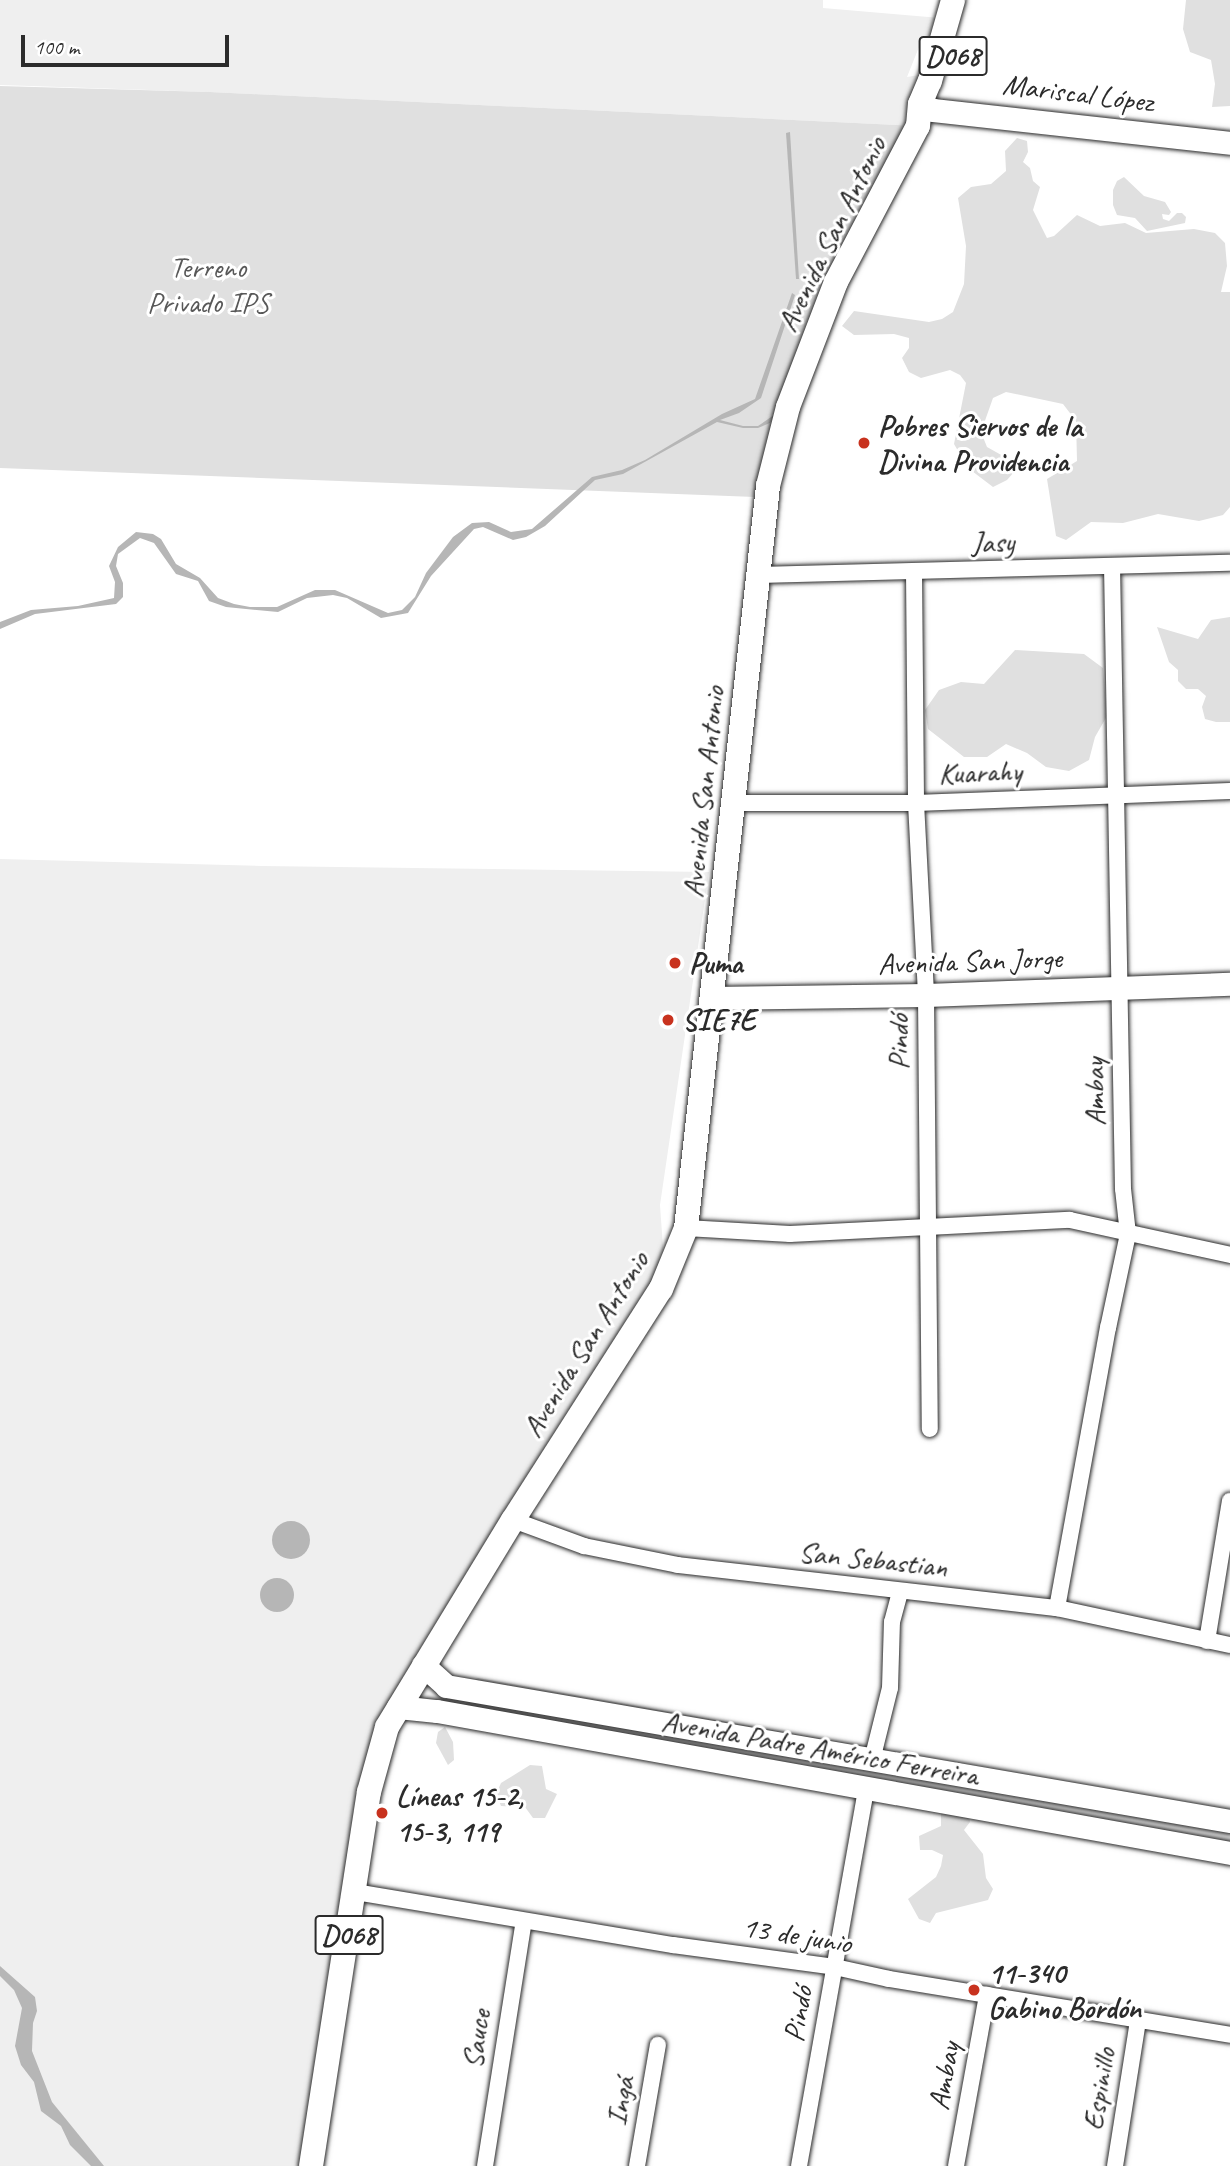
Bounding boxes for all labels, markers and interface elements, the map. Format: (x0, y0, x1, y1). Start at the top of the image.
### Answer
scale bar (24, 21, 233, 65)
road number: D068 (918, 32, 988, 80)
text: 100 m (34, 34, 79, 60)
street label: Mariscal López (1001, 66, 1155, 120)
street label: Avenida San Antonio (768, 131, 894, 337)
park label: Terreno Privado IPS (147, 249, 269, 320)
place label: Pobres Siervos de la Divina Providencia (878, 408, 1083, 478)
marker: Pobres Siervos de la Divina Providencia (856, 435, 872, 451)
street label: Jasy (971, 524, 1015, 560)
street label: Avenida San Antonio (674, 685, 732, 899)
street label: Kuarahy (938, 753, 1022, 791)
street label: Avenida San Jorge (877, 940, 1063, 982)
place label: Puma (689, 945, 743, 981)
marker: Puma (667, 955, 683, 971)
place label: SIE7E (682, 1002, 755, 1038)
marker: SIE7E (660, 1012, 676, 1028)
street label: Pindó (880, 1014, 916, 1070)
street label: Ambay (1075, 1058, 1113, 1126)
street label: Avenida San Antonio (514, 1245, 656, 1443)
street label: San Sebastian (797, 1533, 949, 1585)
street label: Avenida Padre Américo Ferreira (659, 1702, 981, 1794)
place label: Líneas 15-2, 15-3, 119 (396, 1778, 524, 1848)
marker: Líneas 15-2, 15-3, 119 (374, 1805, 390, 1821)
street label: 13 de junio (740, 1909, 854, 1961)
road number: D068 (314, 1910, 384, 1960)
place label: 11-340 Gabino Bordón (988, 1955, 1141, 2025)
marker: 11-340 Gabino Bordón (966, 1982, 982, 1998)
street label: Pindó (775, 1983, 821, 2045)
street label: Sauce (454, 2007, 498, 2071)
street label: Ambay (920, 2039, 968, 2113)
street label: Espinillo (1075, 2045, 1123, 2133)
street label: Ingá (598, 2074, 642, 2128)

